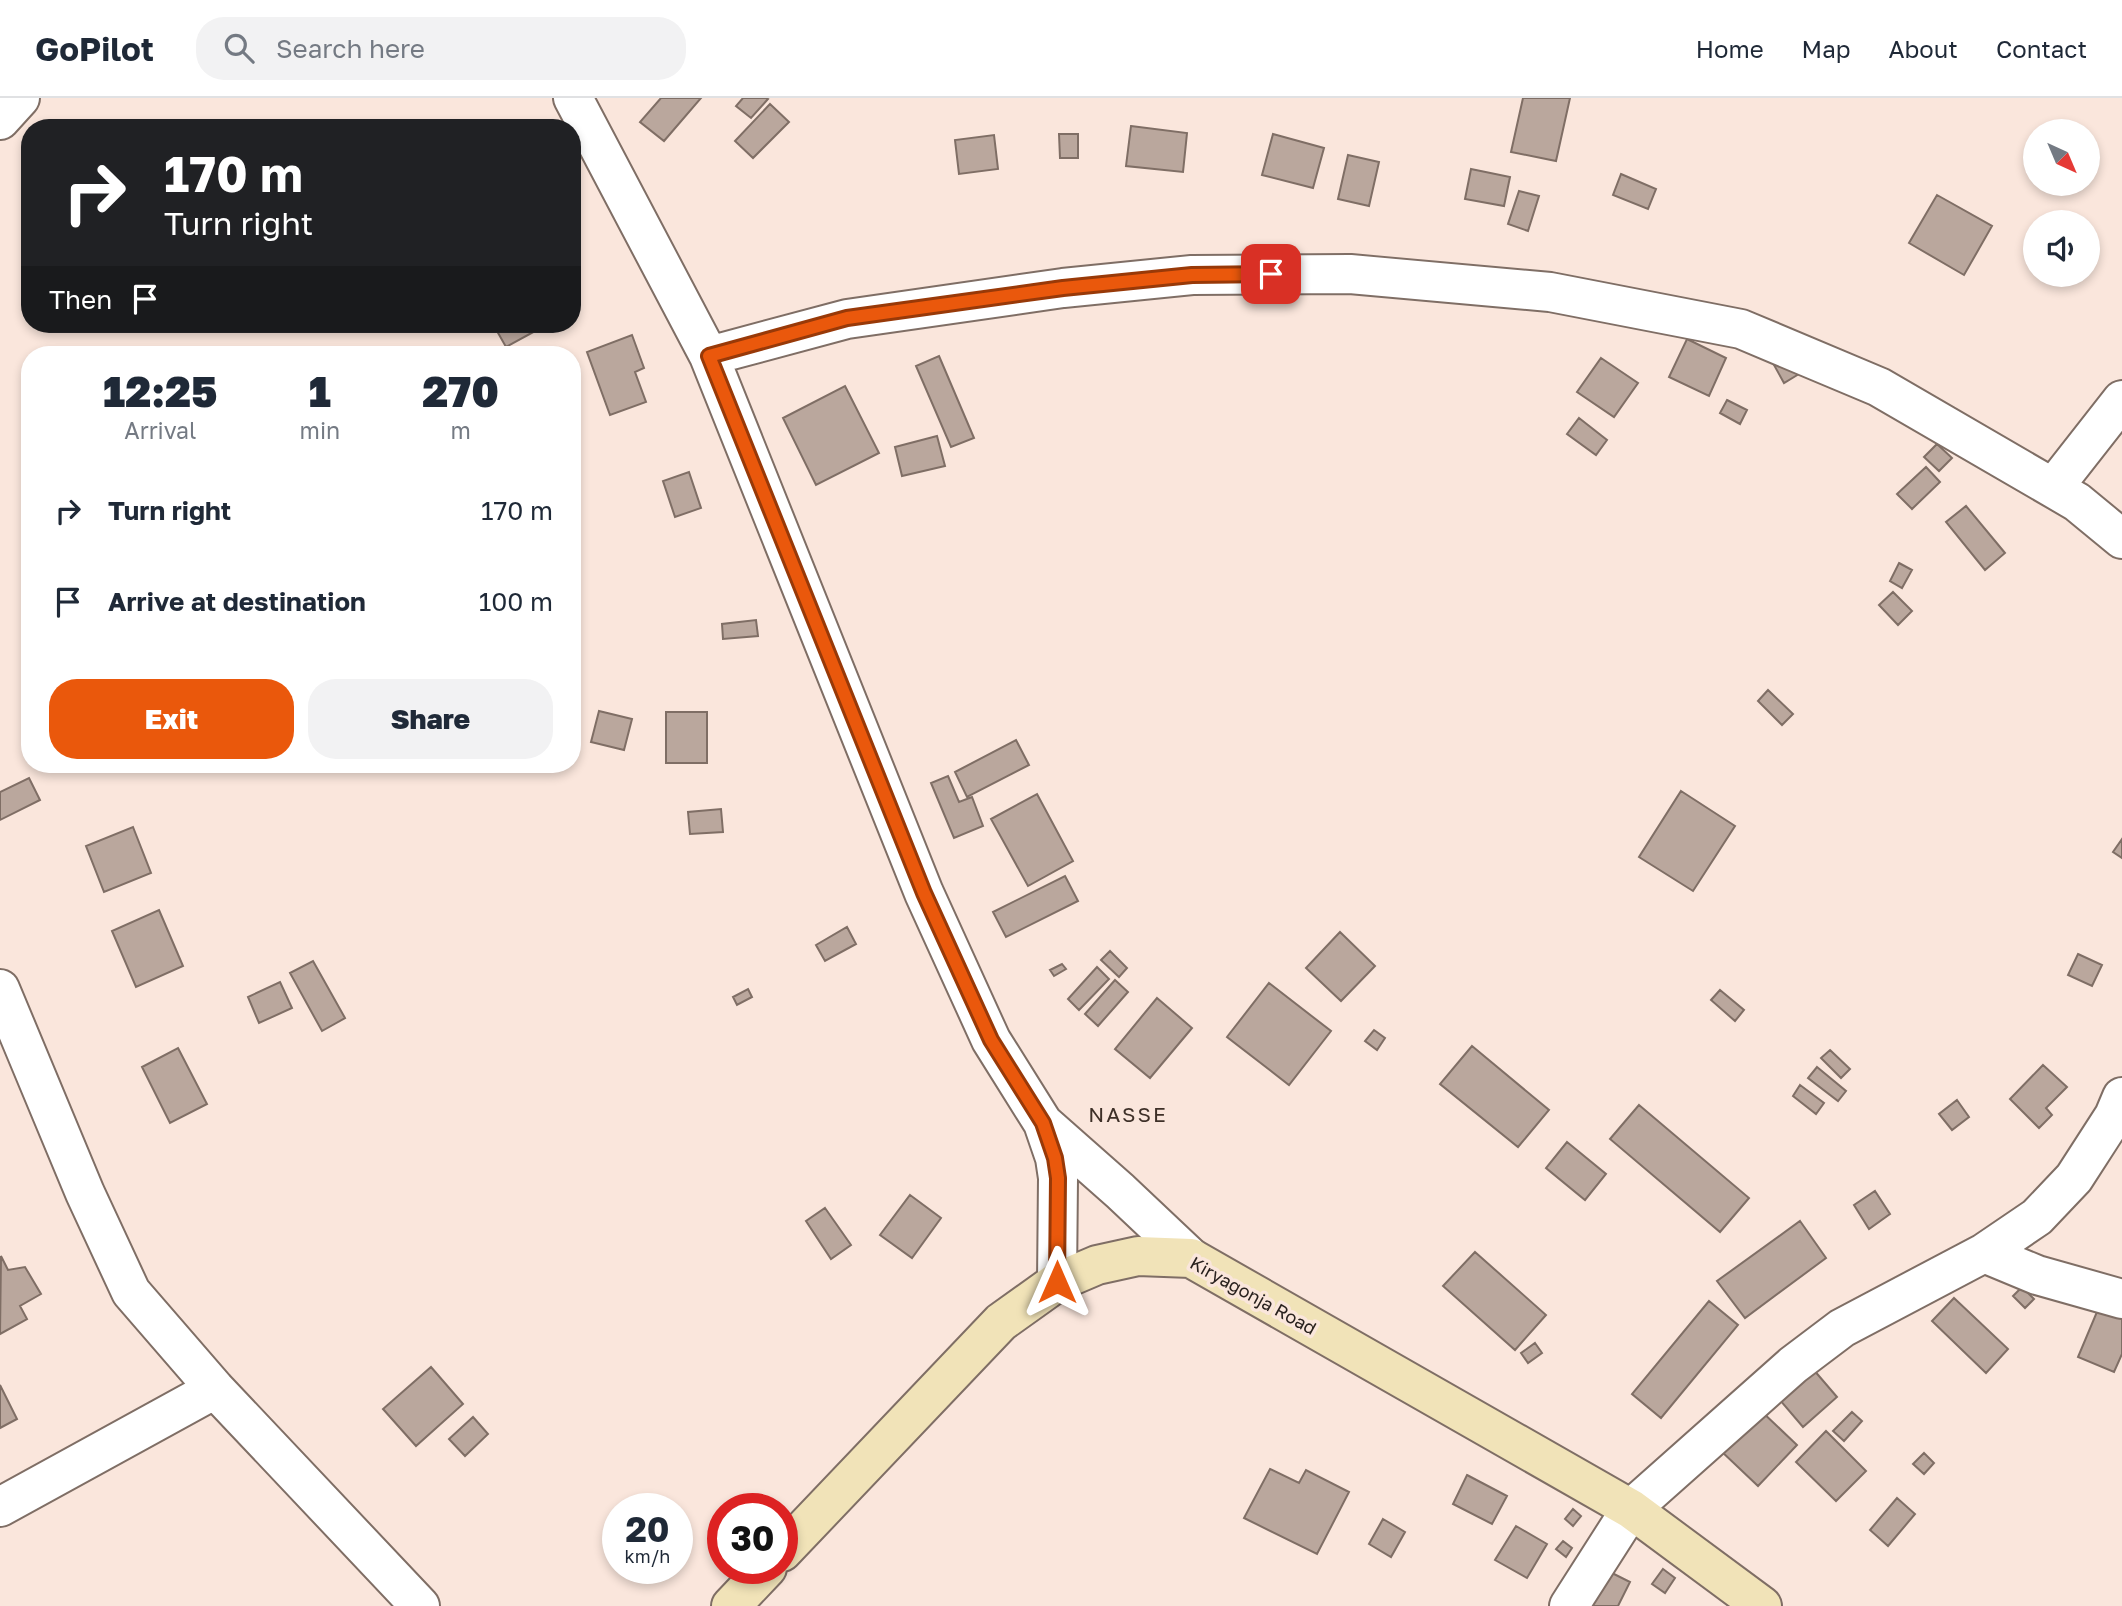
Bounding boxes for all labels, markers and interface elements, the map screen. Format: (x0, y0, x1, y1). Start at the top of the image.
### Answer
search box (196, 17, 686, 80)
text: GoPilot (35, 29, 154, 68)
icon: search (220, 29, 258, 67)
text: Search here (276, 33, 425, 64)
text: Home (1696, 34, 1764, 63)
text: Map (1802, 34, 1851, 63)
text: About (1889, 34, 1958, 63)
text: Contact (1996, 34, 2087, 63)
north arrow (2023, 119, 2100, 196)
map controls (2023, 119, 2100, 287)
text: 170 m (164, 144, 303, 203)
icon: right (49, 147, 140, 238)
text: Turn right (164, 204, 313, 242)
button: sound (2023, 210, 2100, 287)
pin (1241, 244, 1301, 304)
icon: arrive (1252, 255, 1290, 293)
icon: arrive (126, 280, 164, 318)
text: Then (49, 284, 112, 315)
text: 12:25 (103, 366, 218, 416)
text: 1 (309, 366, 331, 416)
text: 270 (422, 366, 499, 416)
text: Arrival (124, 416, 196, 444)
text: min (300, 416, 340, 444)
text: m (450, 416, 471, 444)
icon: right (49, 492, 87, 530)
text: Turn right (108, 495, 231, 526)
text: 170 m (481, 495, 553, 526)
icon: arrive (49, 583, 87, 621)
text: Arrive at destination (108, 586, 366, 617)
text: 100 m (479, 586, 553, 617)
button: Exit (49, 679, 294, 759)
button: Share (308, 679, 553, 759)
district label: NASSE (1088, 1101, 1168, 1127)
position arrow (1020, 1245, 1094, 1319)
street label: Kiryagonja Road (1186, 1251, 1321, 1339)
speed limit sign: 30 (707, 1493, 798, 1584)
text: 20 (625, 1508, 670, 1550)
text: km/h (625, 1545, 670, 1567)

